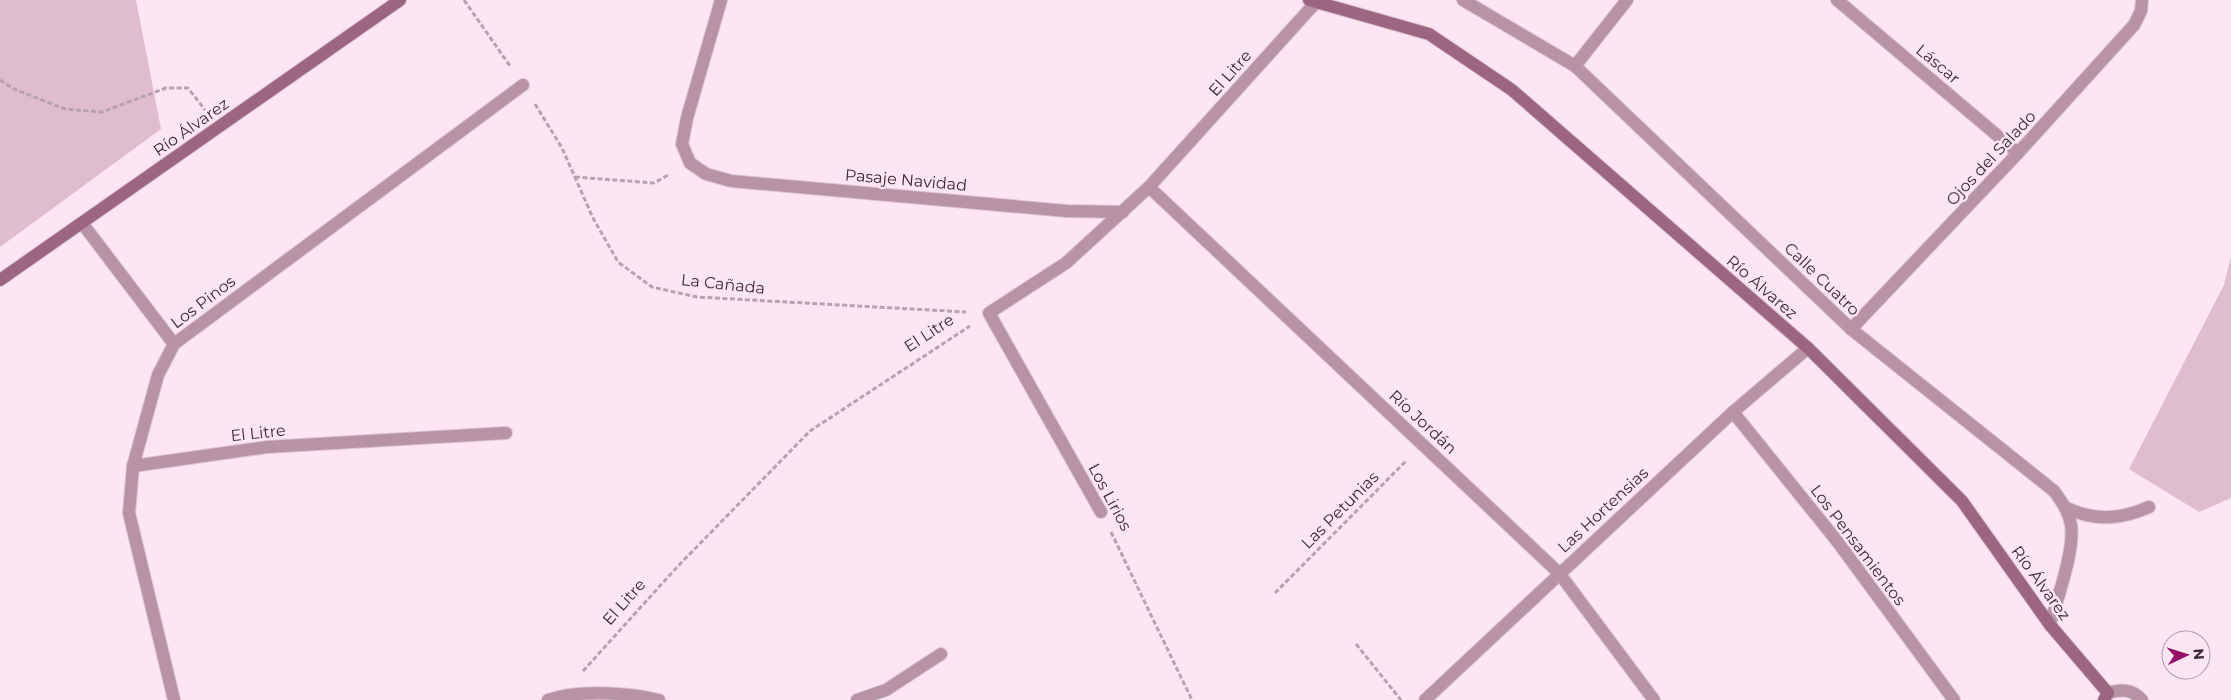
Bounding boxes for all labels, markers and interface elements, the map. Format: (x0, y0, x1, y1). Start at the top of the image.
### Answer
street label: Láscar (1912, 40, 1964, 88)
street label: El Litre (1204, 46, 1256, 100)
street label: Río Álvarez (150, 94, 232, 160)
street label: Ojos del Salado (1942, 107, 2040, 209)
street label: Pasaje Navidad (844, 165, 968, 195)
street label: Calle Cuatro (1780, 238, 1864, 320)
street label: Río Álvarez (1723, 251, 1801, 323)
street label: La Cañada (680, 270, 766, 298)
street label: Los Pinos (167, 271, 239, 332)
street label: El Litre (901, 310, 957, 356)
street label: Río Jordán (1385, 386, 1461, 458)
street label: El Litre (230, 421, 286, 445)
street label: Los Lirios (1084, 460, 1136, 534)
street label: Las Hortensias (1554, 463, 1652, 557)
street label: Las Petunias (1297, 467, 1383, 553)
street label: Los Pensamientos (1806, 481, 1910, 609)
street label: Río Álvarez (2008, 542, 2074, 624)
street label: El Litre (598, 575, 650, 629)
north arrow (2161, 630, 2211, 680)
text: N (2190, 648, 2208, 660)

